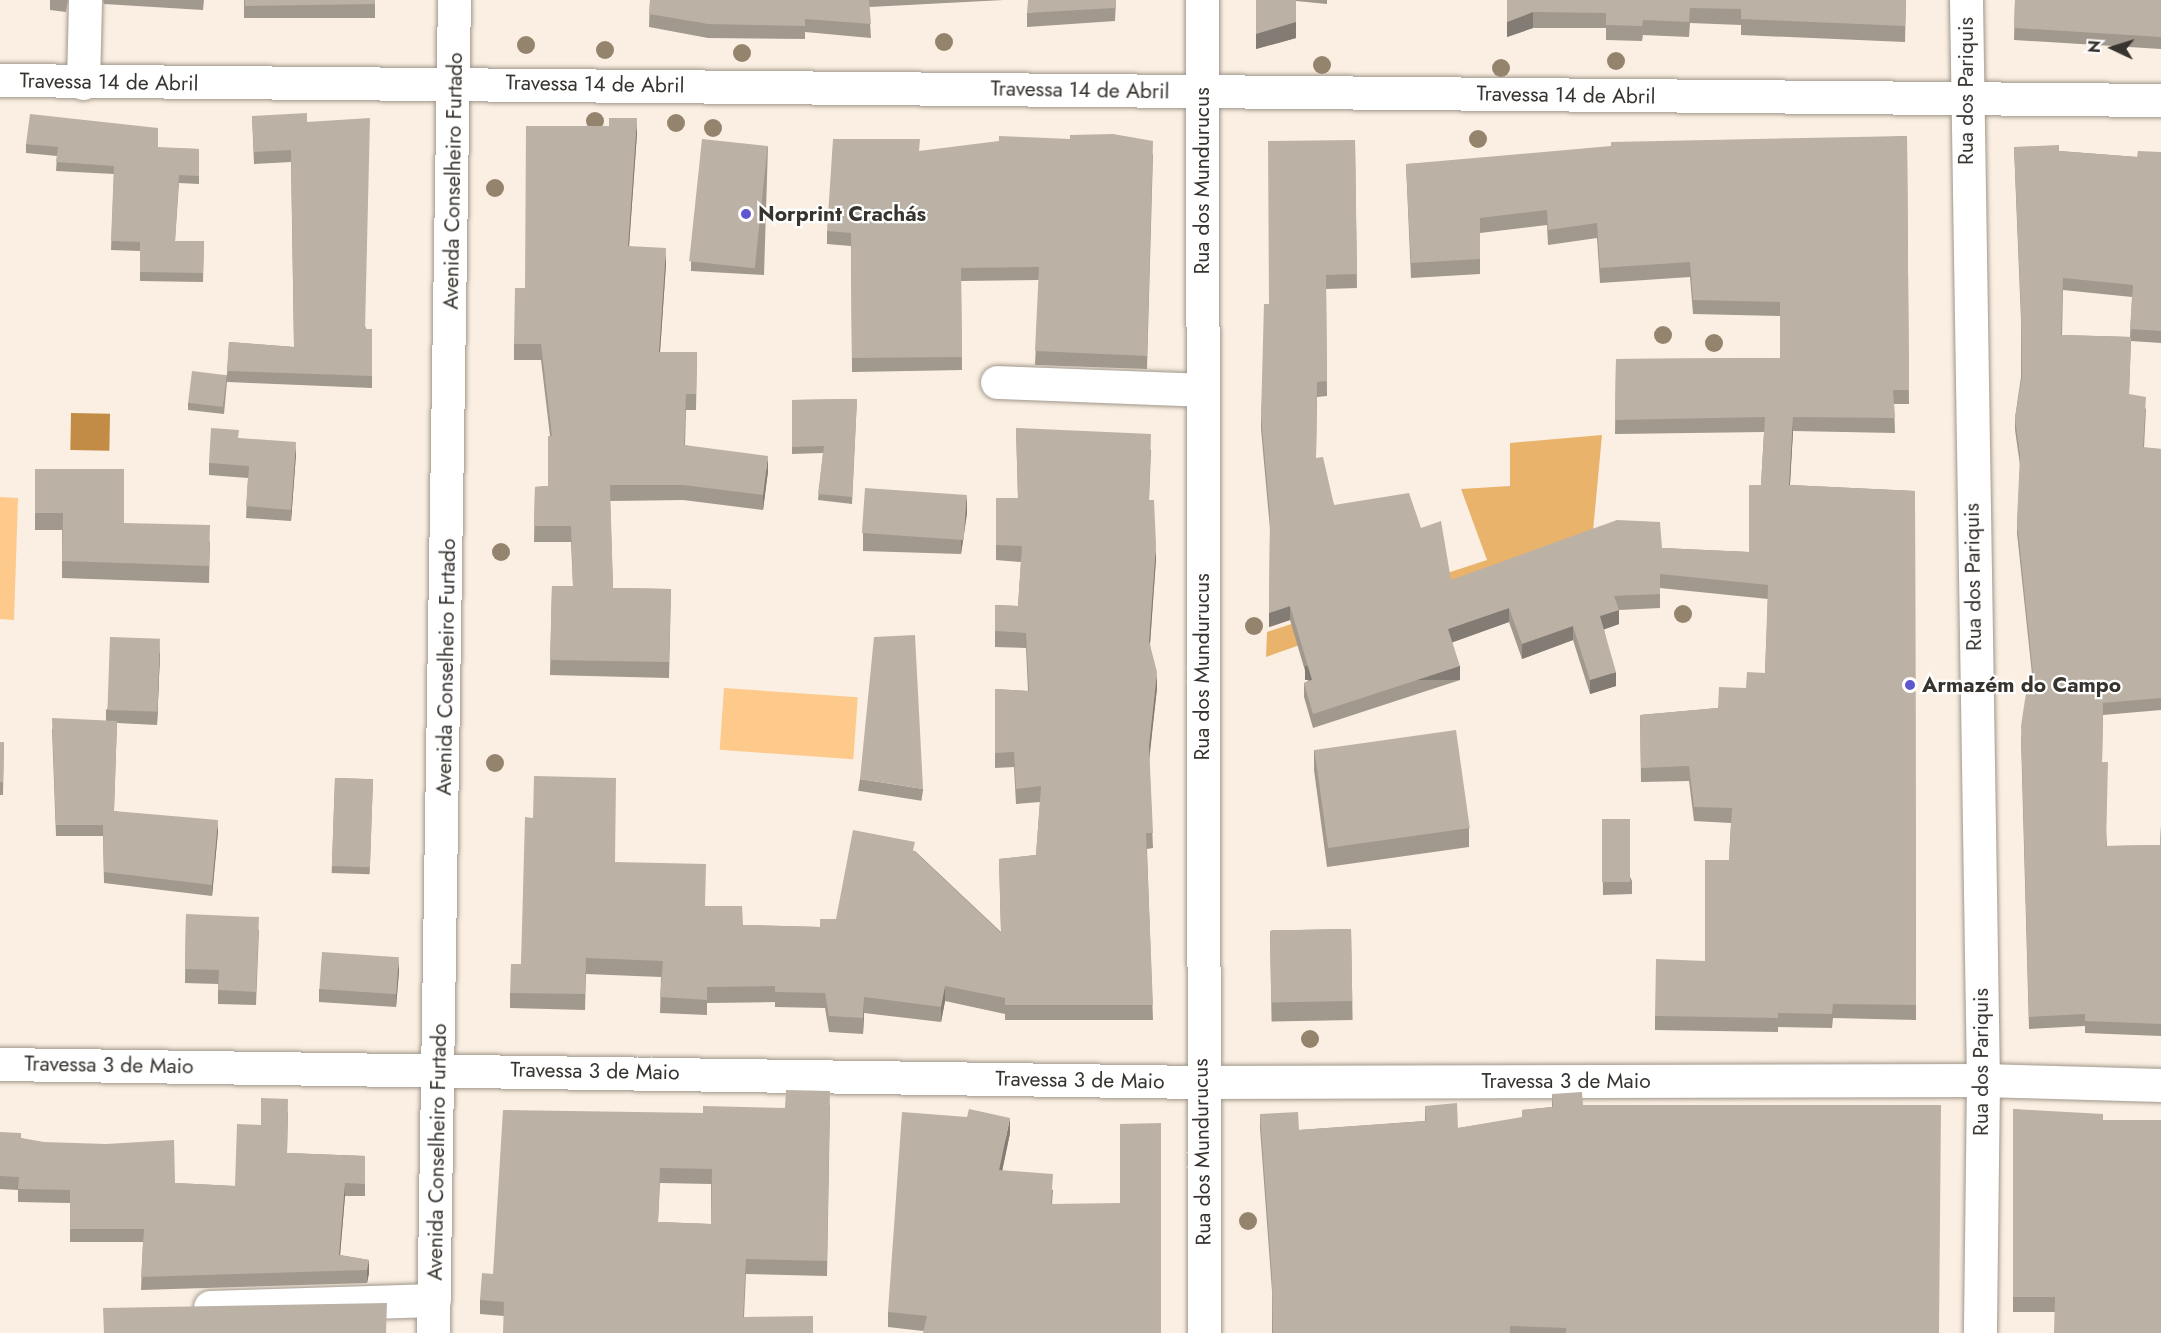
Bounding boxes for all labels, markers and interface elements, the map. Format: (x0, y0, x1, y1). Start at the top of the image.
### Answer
street label: Rua dos Pariquis (1953, 17, 1979, 165)
north arrow (2083, 18, 2143, 78)
text: N (2083, 40, 2106, 54)
street label: Avenida Conselheiro Furtado (438, 52, 468, 310)
street label: Travessa 14 de Abril (19, 68, 199, 96)
street label: Travessa 14 de Abril (505, 70, 685, 98)
street label: Travessa 14 de Abril (990, 76, 1170, 104)
street label: Travessa 14 de Abril (1476, 81, 1656, 109)
street label: Rua dos Mundurucus (1189, 87, 1215, 275)
place label: Norprint Crachás (758, 201, 926, 227)
marker: Norprint Crachás (739, 207, 753, 221)
street label: Rua dos Pariquis (1959, 503, 1987, 651)
street label: Avenida Conselheiro Furtado (431, 538, 461, 796)
street label: Rua dos Mundurucus (1189, 573, 1215, 761)
place label: Armazém do Campo (1922, 672, 2121, 698)
marker: Armazém do Campo (1903, 678, 1917, 692)
street label: Rua dos Pariquis (1968, 988, 1994, 1136)
street label: Avenida Conselheiro Furtado (422, 1023, 452, 1281)
street label: Travessa 3 de Maio (24, 1051, 194, 1079)
street label: Travessa 3 de Maio (510, 1057, 680, 1085)
street label: Rua dos Mundurucus (1188, 1058, 1216, 1246)
street label: Travessa 3 de Maio (995, 1066, 1165, 1094)
street label: Travessa 3 de Maio (1481, 1068, 1651, 1094)

